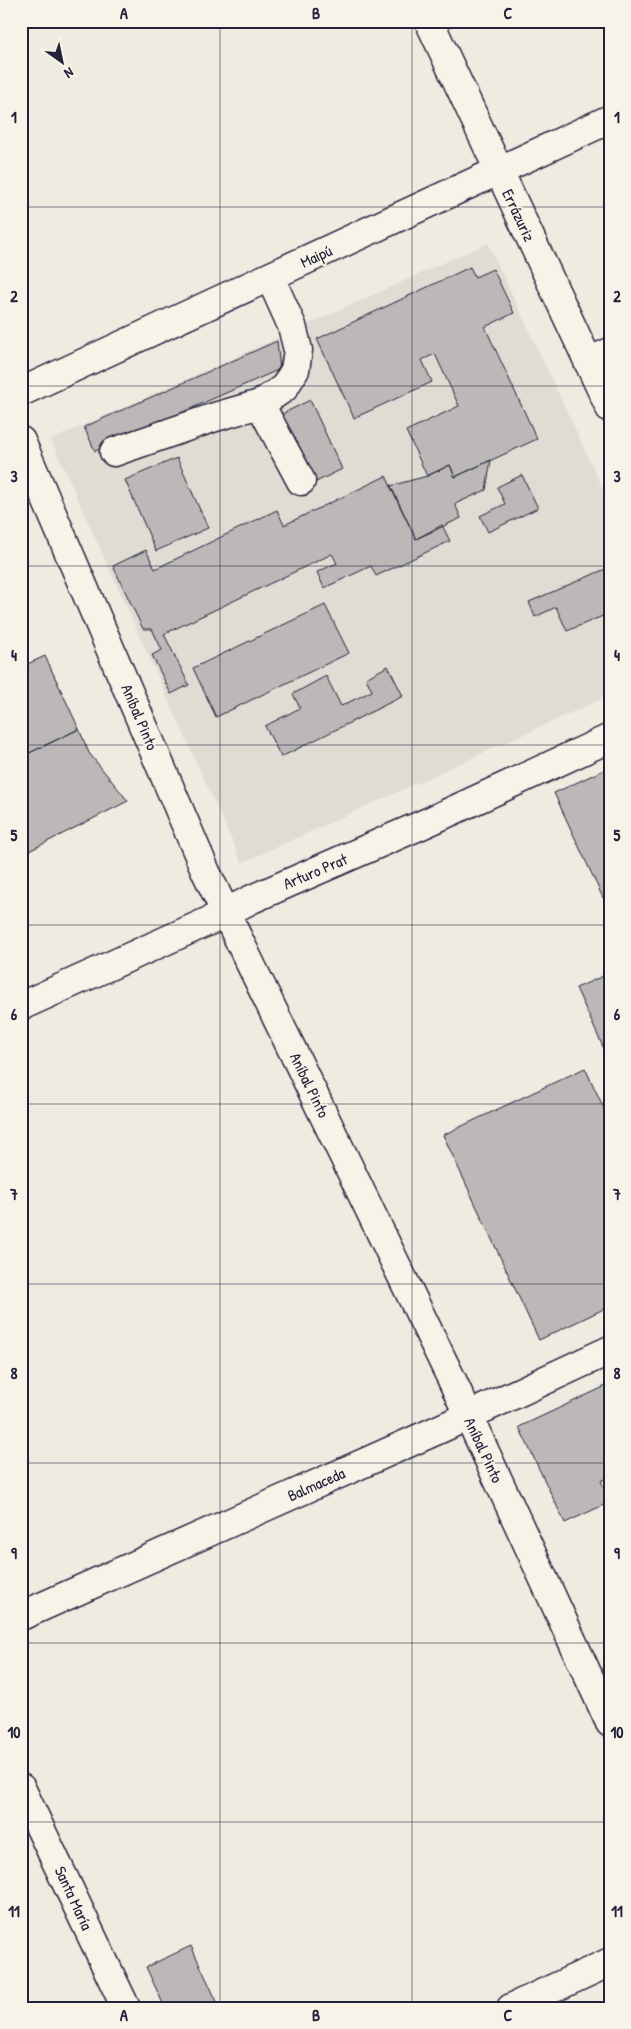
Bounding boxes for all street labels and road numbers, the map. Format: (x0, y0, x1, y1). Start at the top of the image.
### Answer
street label: Errázuriz (497, 185, 541, 245)
street label: Maipú (297, 239, 336, 273)
street label: Aníbal Pinto (116, 681, 164, 754)
street label: Arturo Prat (279, 847, 351, 894)
street label: Aníbal Pinto (285, 1049, 335, 1122)
street label: Aníbal Pinto (459, 1414, 509, 1487)
street label: Balmaceda (284, 1462, 348, 1506)
street label: Santa María (50, 1862, 98, 1934)

